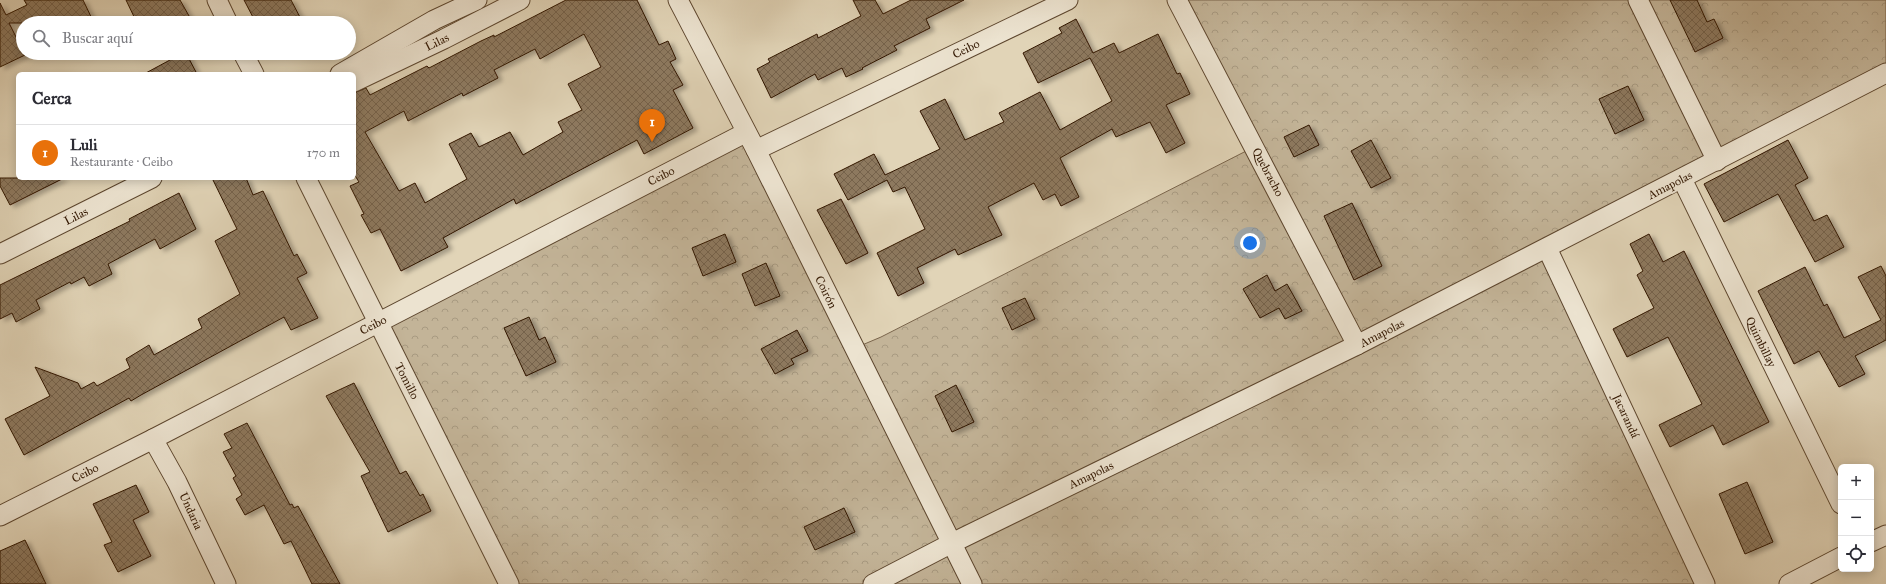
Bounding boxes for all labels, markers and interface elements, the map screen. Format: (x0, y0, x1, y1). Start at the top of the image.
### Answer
search box (16, 16, 356, 60)
icon: search (30, 27, 52, 49)
text: Buscar aquí (62, 29, 133, 47)
street label: Lilas (423, 30, 451, 54)
street label: Ceibo (950, 36, 982, 62)
text: Cerca (32, 88, 71, 109)
pin: 1 (639, 109, 665, 142)
text: Luli (70, 136, 97, 154)
text: 1 (42, 145, 48, 161)
text: 170 m (307, 145, 340, 161)
street label: Quebracho (1249, 145, 1287, 199)
text: Restaurante · Ceibo (70, 154, 173, 170)
street label: Ceibo (645, 163, 677, 189)
street label: Amapolas (1645, 168, 1695, 203)
street label: Lilas (62, 204, 90, 228)
your location (1240, 233, 1260, 253)
street label: Coirón (812, 273, 840, 311)
street label: Ceibo (357, 312, 389, 338)
street label: Quimbillay (1743, 315, 1779, 370)
street label: Amapolas (1357, 316, 1407, 351)
street label: Tomillo (392, 360, 422, 402)
street label: Jacarandá (1608, 390, 1643, 441)
street label: Amapolas (1065, 458, 1116, 492)
street label: Ceibo (69, 460, 101, 486)
map controls (1838, 464, 1874, 572)
button: + (1838, 464, 1874, 500)
street label: Undaria (176, 490, 206, 533)
button: − (1838, 500, 1874, 536)
button: locate (1838, 536, 1874, 572)

